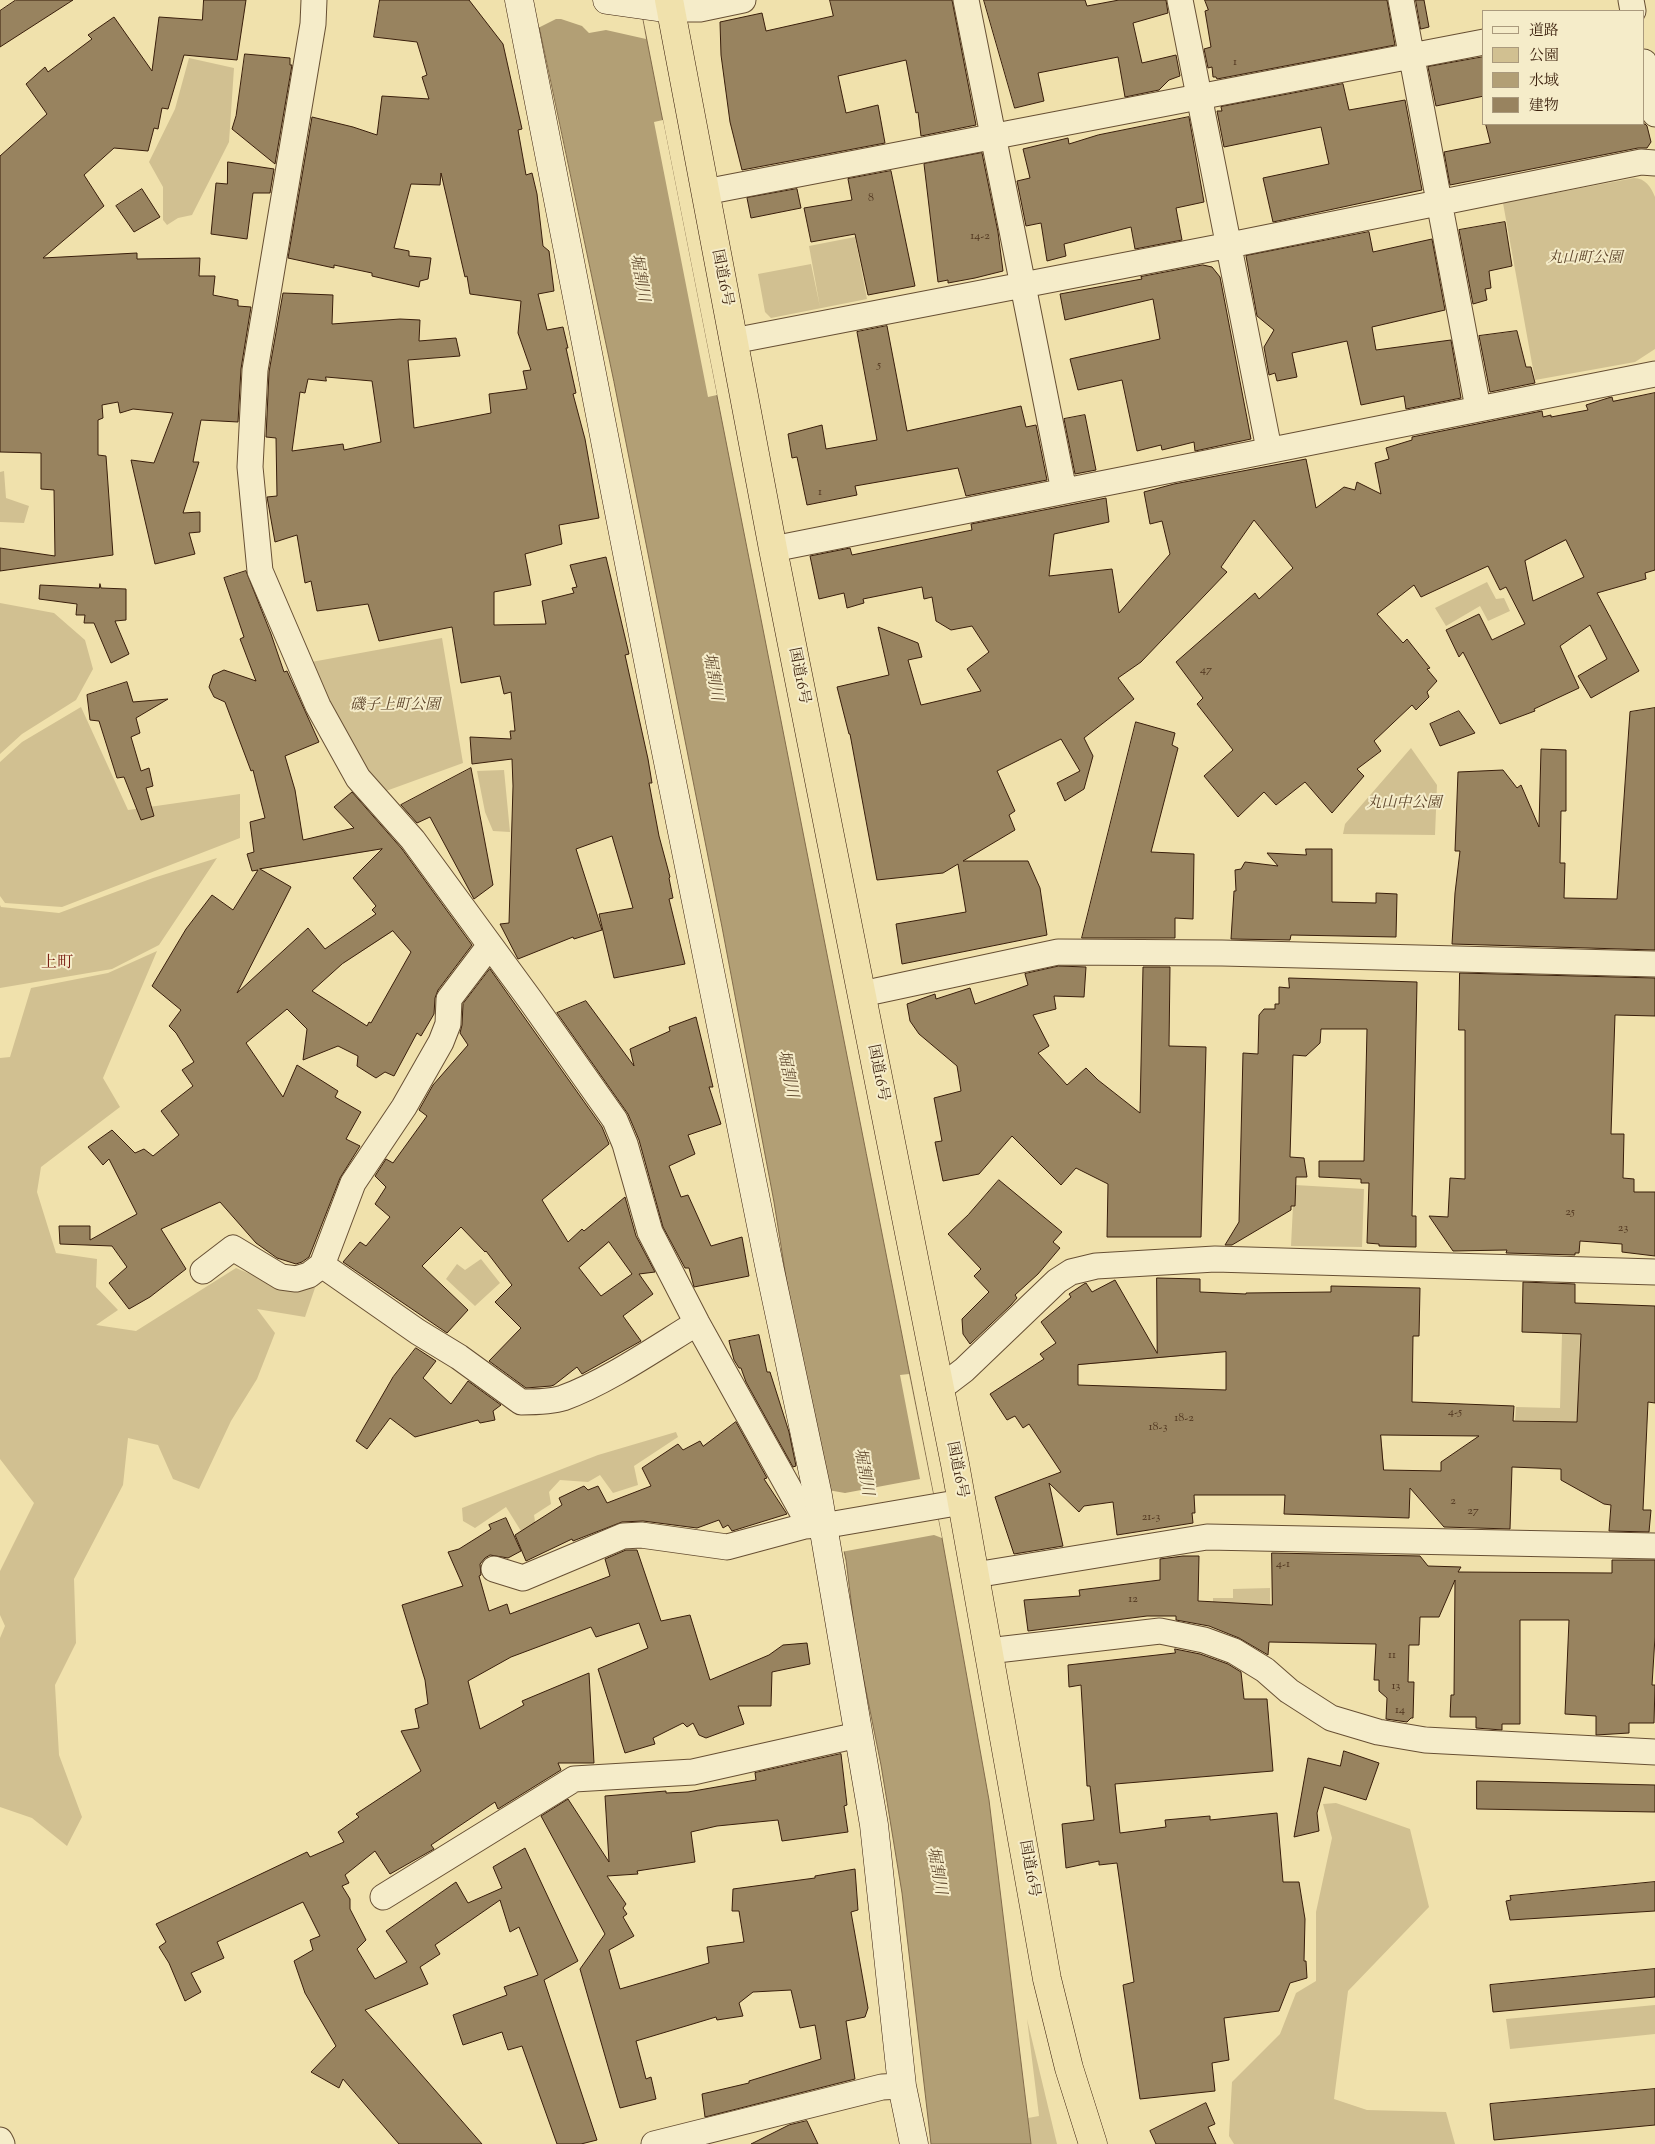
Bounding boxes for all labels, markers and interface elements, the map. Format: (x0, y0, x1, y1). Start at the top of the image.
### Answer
legend (1482, 10, 1645, 125)
text: 道路 (1529, 21, 1559, 42)
text: 公園 (1529, 46, 1559, 67)
house number: 1 (1233, 56, 1237, 70)
text: 水域 (1529, 71, 1559, 92)
text: 建物 (1529, 96, 1559, 117)
house number: 8 (868, 192, 874, 206)
house number: 14-2 (970, 230, 990, 244)
street label: 国道16号 (707, 248, 735, 308)
park label: 丸山町公園 (1548, 250, 1622, 268)
water label: 堀割川 (624, 253, 652, 303)
house number: 5 (877, 359, 881, 373)
house number: 1 (818, 486, 822, 500)
street label: 国道16号 (784, 646, 812, 706)
water label: 堀割川 (697, 652, 725, 702)
house number: 47 (1200, 664, 1212, 678)
park label: 磯子上町公園 (350, 697, 440, 715)
park label: 丸山中公園 (1367, 795, 1441, 813)
district label: 上町 (41, 954, 73, 974)
street label: 国道16号 (863, 1043, 891, 1103)
water label: 堀割川 (772, 1049, 800, 1099)
house number: 25 (1565, 1206, 1575, 1220)
house number: 23 (1618, 1222, 1628, 1236)
house number: 4-5 (1448, 1406, 1462, 1420)
house number: 18-2 (1174, 1412, 1194, 1426)
house number: 18-3 (1148, 1421, 1168, 1435)
street label: 国道16号 (942, 1440, 970, 1500)
water label: 堀割川 (848, 1447, 876, 1497)
house number: 2 (1450, 1495, 1456, 1509)
house number: 27 (1467, 1505, 1479, 1519)
house number: 21-3 (1142, 1511, 1160, 1525)
house number: 4-1 (1276, 1558, 1290, 1572)
house number: 12 (1128, 1593, 1138, 1607)
house number: 11 (1388, 1649, 1396, 1663)
house number: 13 (1392, 1680, 1400, 1694)
house number: 14 (1395, 1704, 1405, 1718)
street label: 国道16号 (1014, 1839, 1042, 1899)
water label: 堀割川 (921, 1846, 949, 1896)

